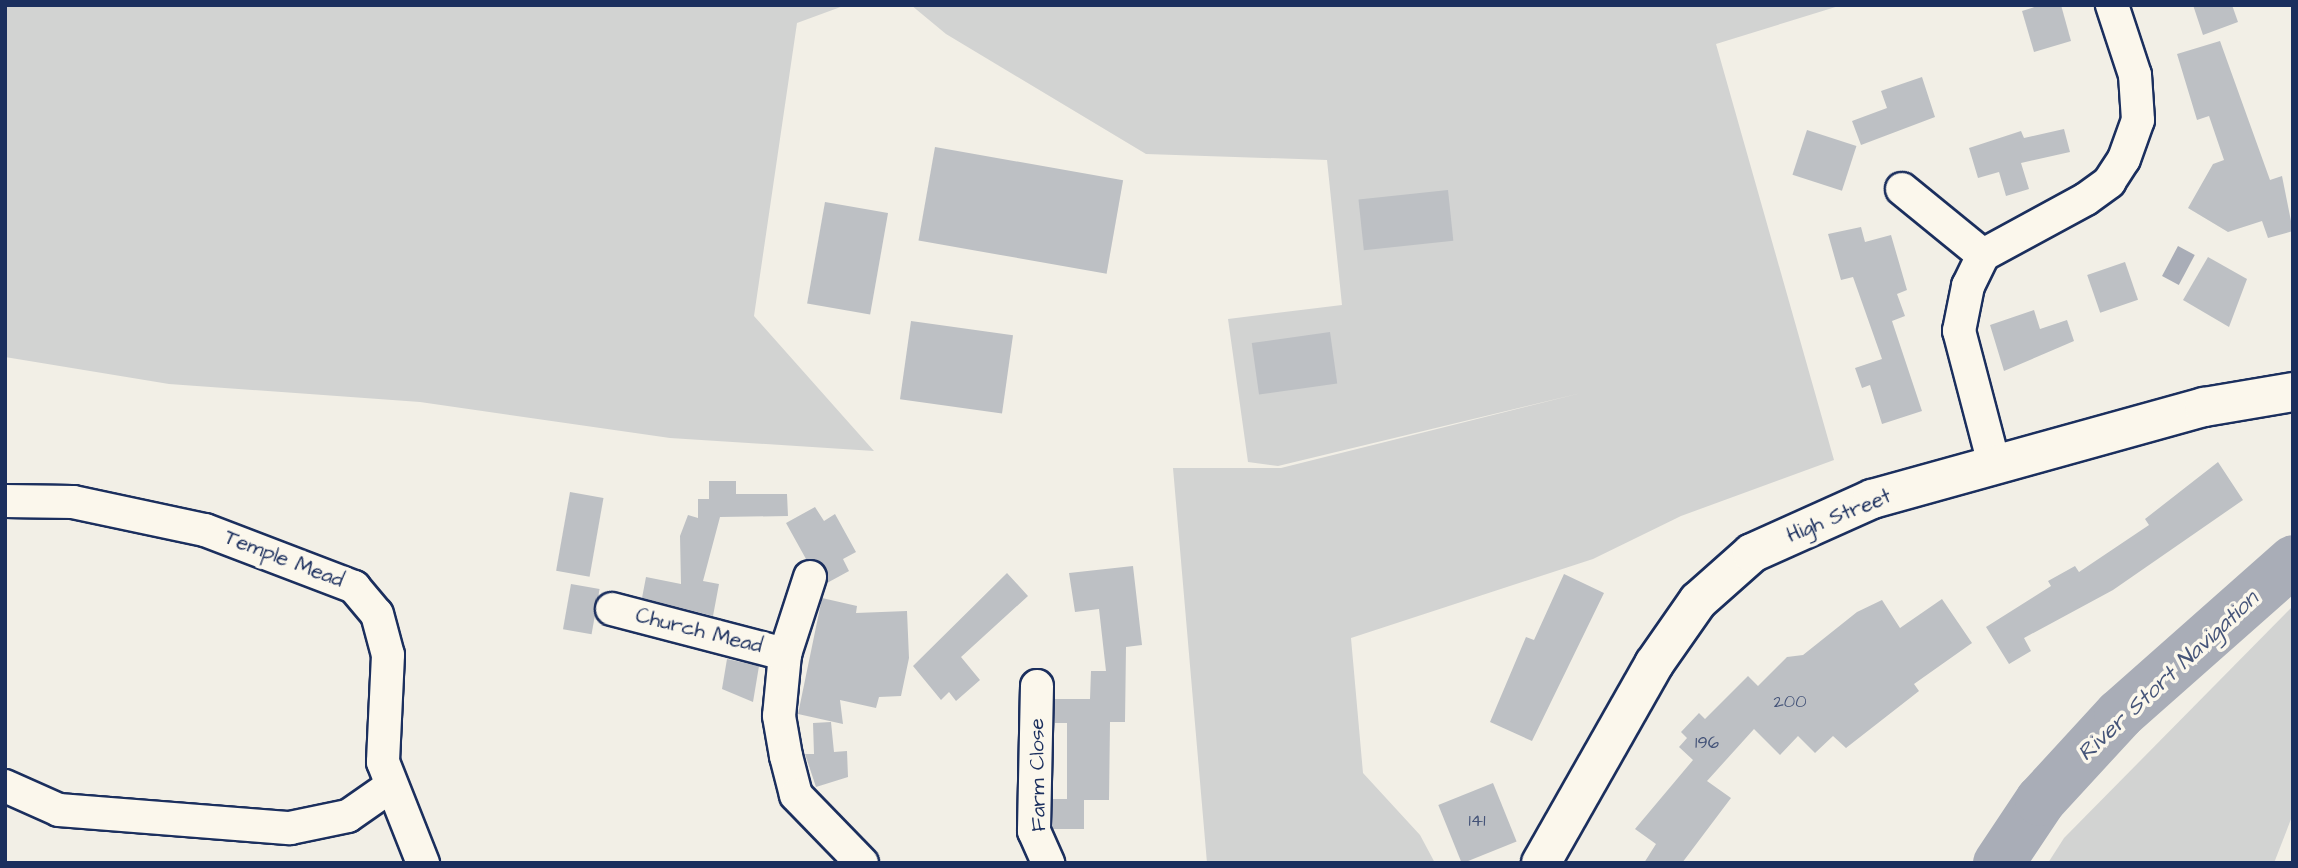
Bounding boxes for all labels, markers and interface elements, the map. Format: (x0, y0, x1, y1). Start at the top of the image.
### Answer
street label: High Street (1783, 484, 1895, 548)
street label: Temple Mead (221, 525, 347, 593)
water label: River Stort Navigation (2072, 585, 2264, 767)
street label: Church Mead (633, 603, 765, 659)
house number: 200 (1773, 691, 1807, 713)
street label: Farm Close (1024, 718, 1052, 832)
house number: 196 (1695, 732, 1719, 754)
house number: 141 (1469, 810, 1485, 832)

